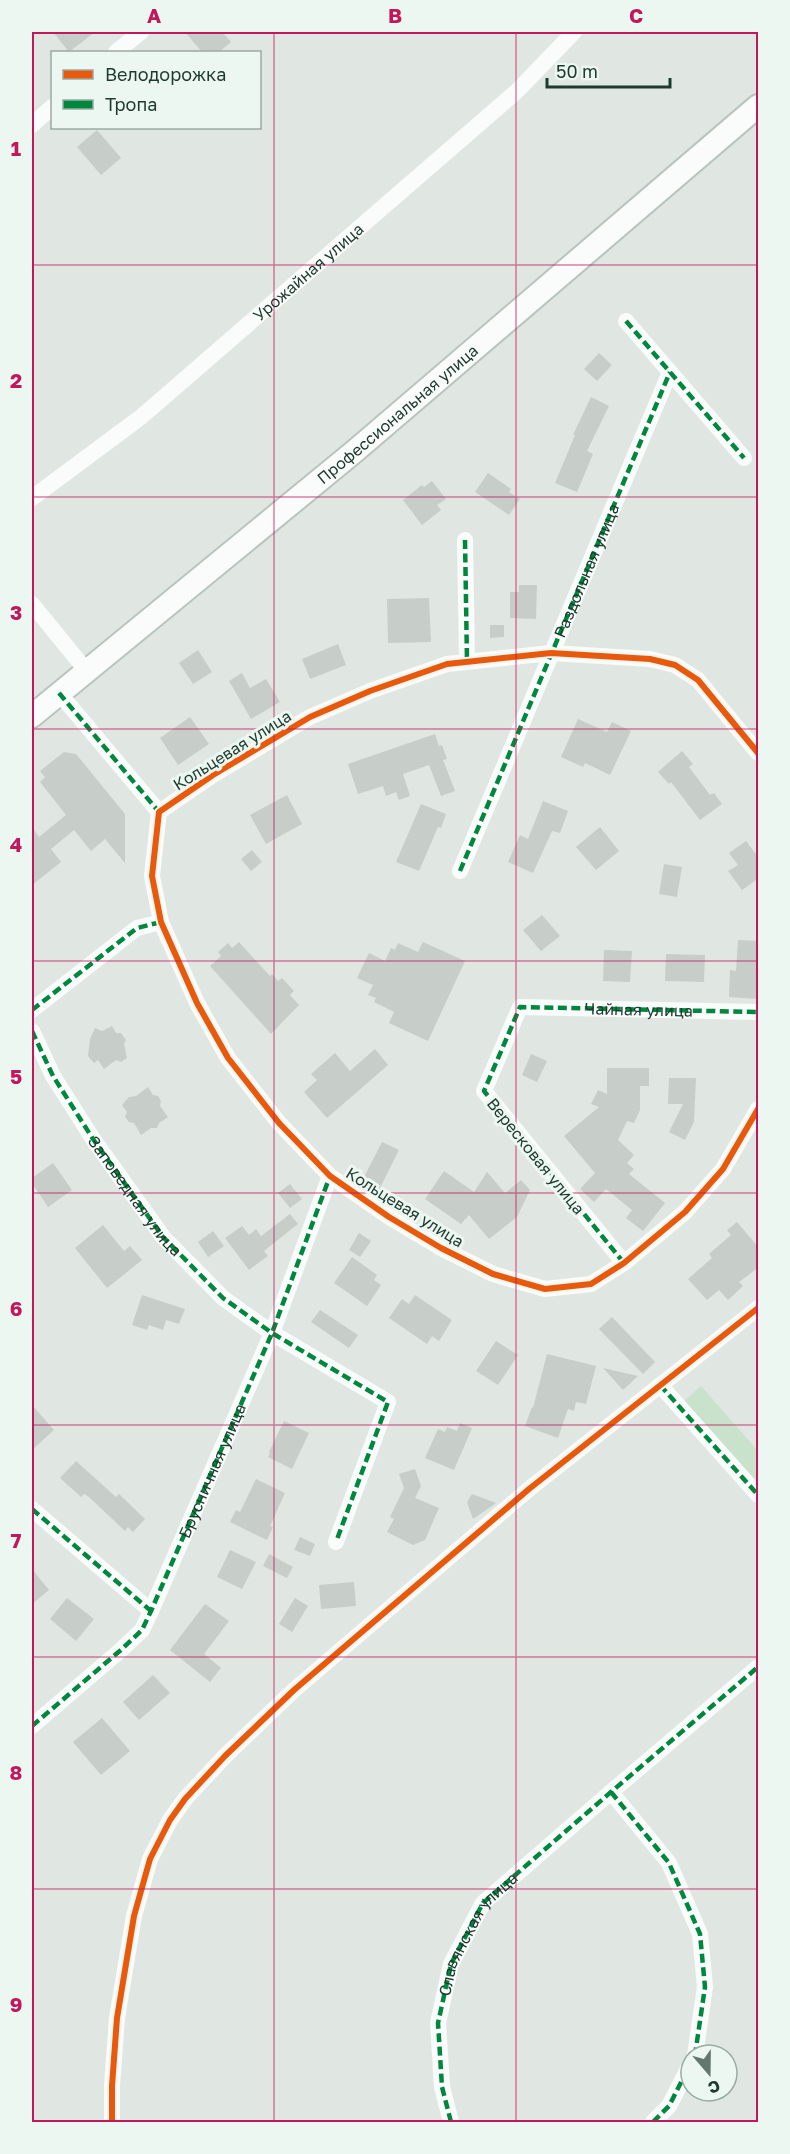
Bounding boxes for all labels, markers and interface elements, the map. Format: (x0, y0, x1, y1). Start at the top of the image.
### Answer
text: A (147, 3, 161, 27)
text: B (388, 3, 402, 27)
text: C (629, 3, 643, 27)
legend (51, 51, 261, 129)
scale bar (547, 51, 670, 89)
text: 50 m (556, 60, 598, 82)
text: Велодорожка (105, 63, 226, 85)
text: Тропа (105, 93, 157, 115)
text: 1 (11, 136, 21, 160)
street label: Урожайная улица (249, 219, 367, 325)
street label: Профессиональная улица (313, 340, 482, 488)
text: 2 (10, 368, 22, 392)
street label: Раздольная улица (549, 500, 624, 641)
text: 3 (10, 600, 22, 624)
street label: Кольцевая улица (169, 706, 295, 794)
text: 4 (10, 832, 22, 856)
street label: Чайная улица (584, 998, 693, 1021)
text: 5 (10, 1064, 22, 1088)
street label: Вересковая улица (483, 1094, 589, 1218)
street label: Заповедная улица (84, 1132, 186, 1260)
street label: Кольцевая улица (342, 1163, 468, 1251)
text: 6 (10, 1296, 22, 1320)
street label: Брусничная улица (174, 1400, 250, 1541)
text: 7 (11, 1528, 22, 1552)
text: 8 (10, 1760, 22, 1784)
street label: Славянская улица (434, 1868, 521, 1998)
text: 9 (10, 1992, 22, 2016)
north arrow (679, 2043, 739, 2103)
text: С (705, 2076, 723, 2098)

